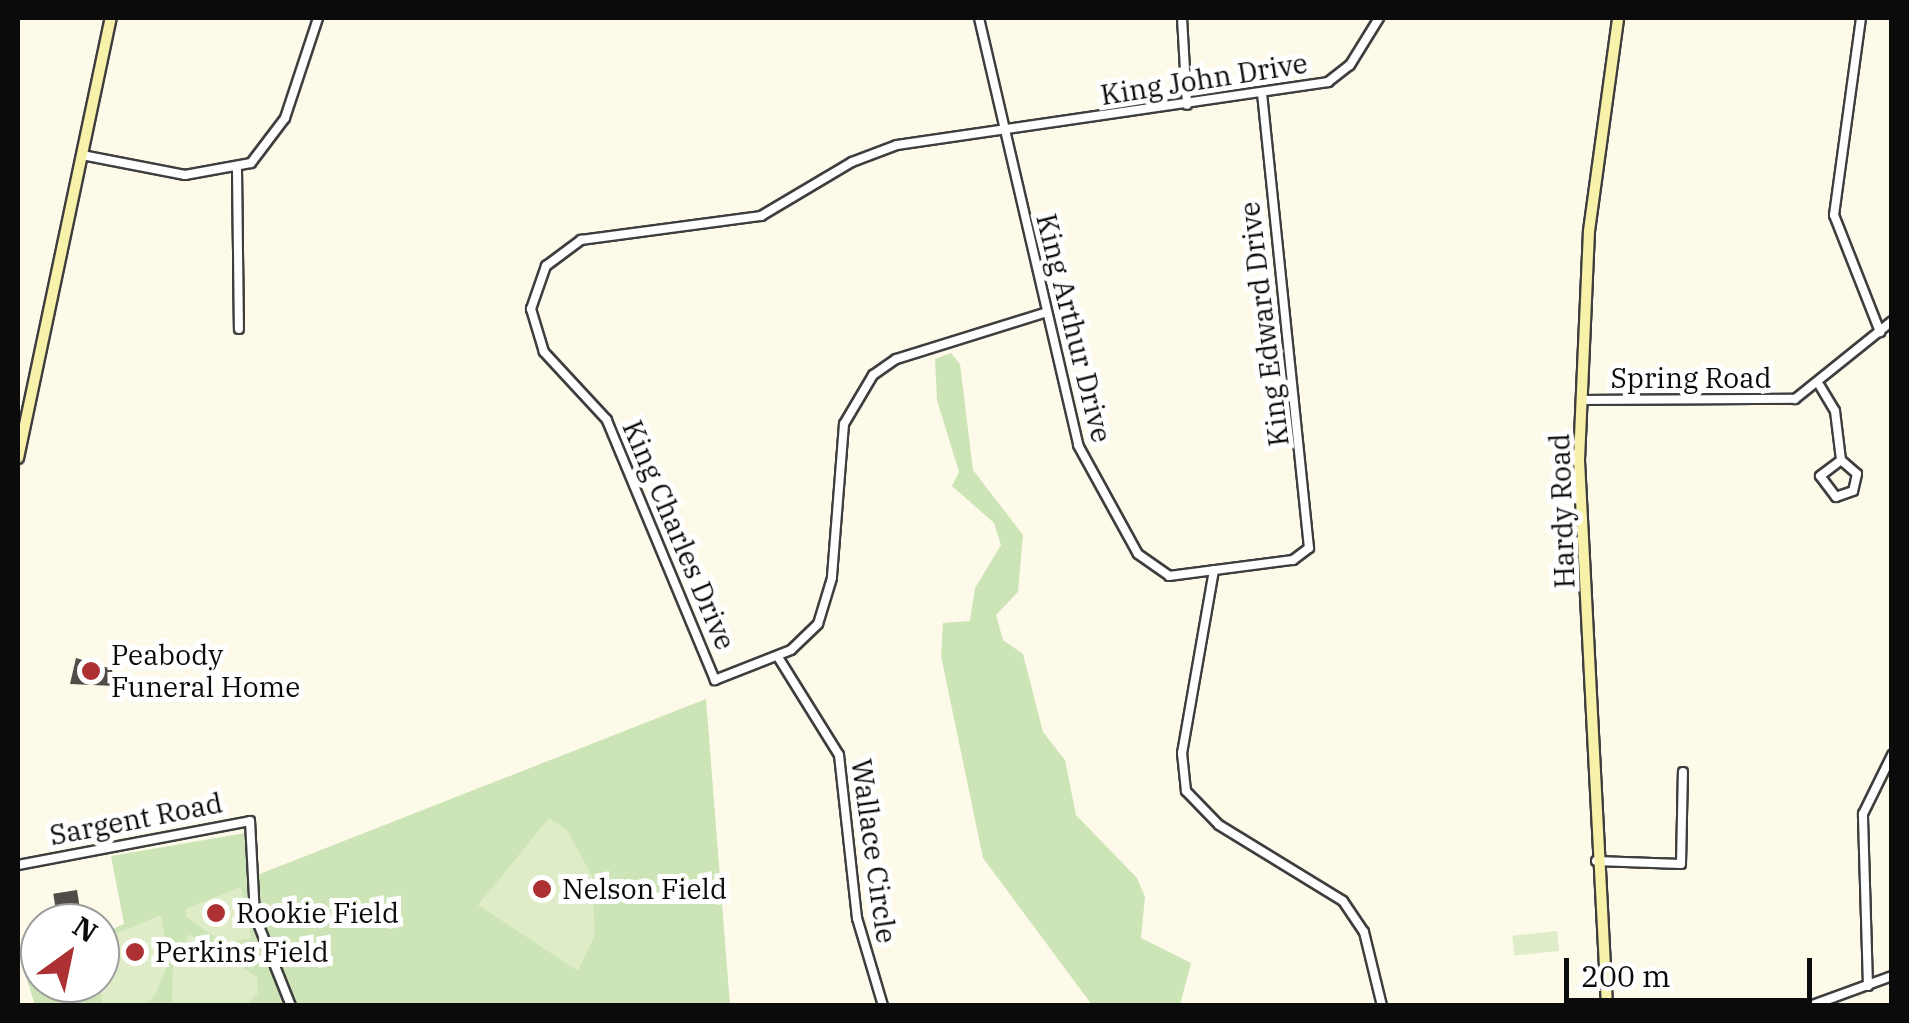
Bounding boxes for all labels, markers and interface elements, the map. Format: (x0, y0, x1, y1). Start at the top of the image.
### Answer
street label: King John Drive (1098, 46, 1310, 112)
street label: King Edward Drive (1232, 200, 1296, 448)
street label: King Arthur Drive (1029, 210, 1119, 446)
street label: Spring Road (1610, 361, 1772, 395)
street label: King Charles Drive (616, 415, 742, 655)
street label: Hardy Road (1543, 433, 1581, 589)
place label: Peabody Funeral Home (111, 638, 300, 704)
marker: Peabody Funeral Home (80, 660, 102, 682)
street label: Wallace Circle (844, 757, 904, 945)
street label: Sargent Road (47, 786, 225, 852)
place label: Nelson Field (562, 872, 727, 906)
marker: Nelson Field (531, 878, 553, 900)
place label: Rookie Field (236, 896, 399, 930)
marker: Rookie Field (205, 902, 227, 924)
north arrow (20, 903, 120, 1003)
text: N (66, 908, 105, 951)
place label: Perkins Field (155, 935, 329, 969)
scale bar (1569, 938, 1816, 1000)
marker: Perkins Field (124, 941, 146, 963)
text: 200 m (1581, 956, 1671, 995)

